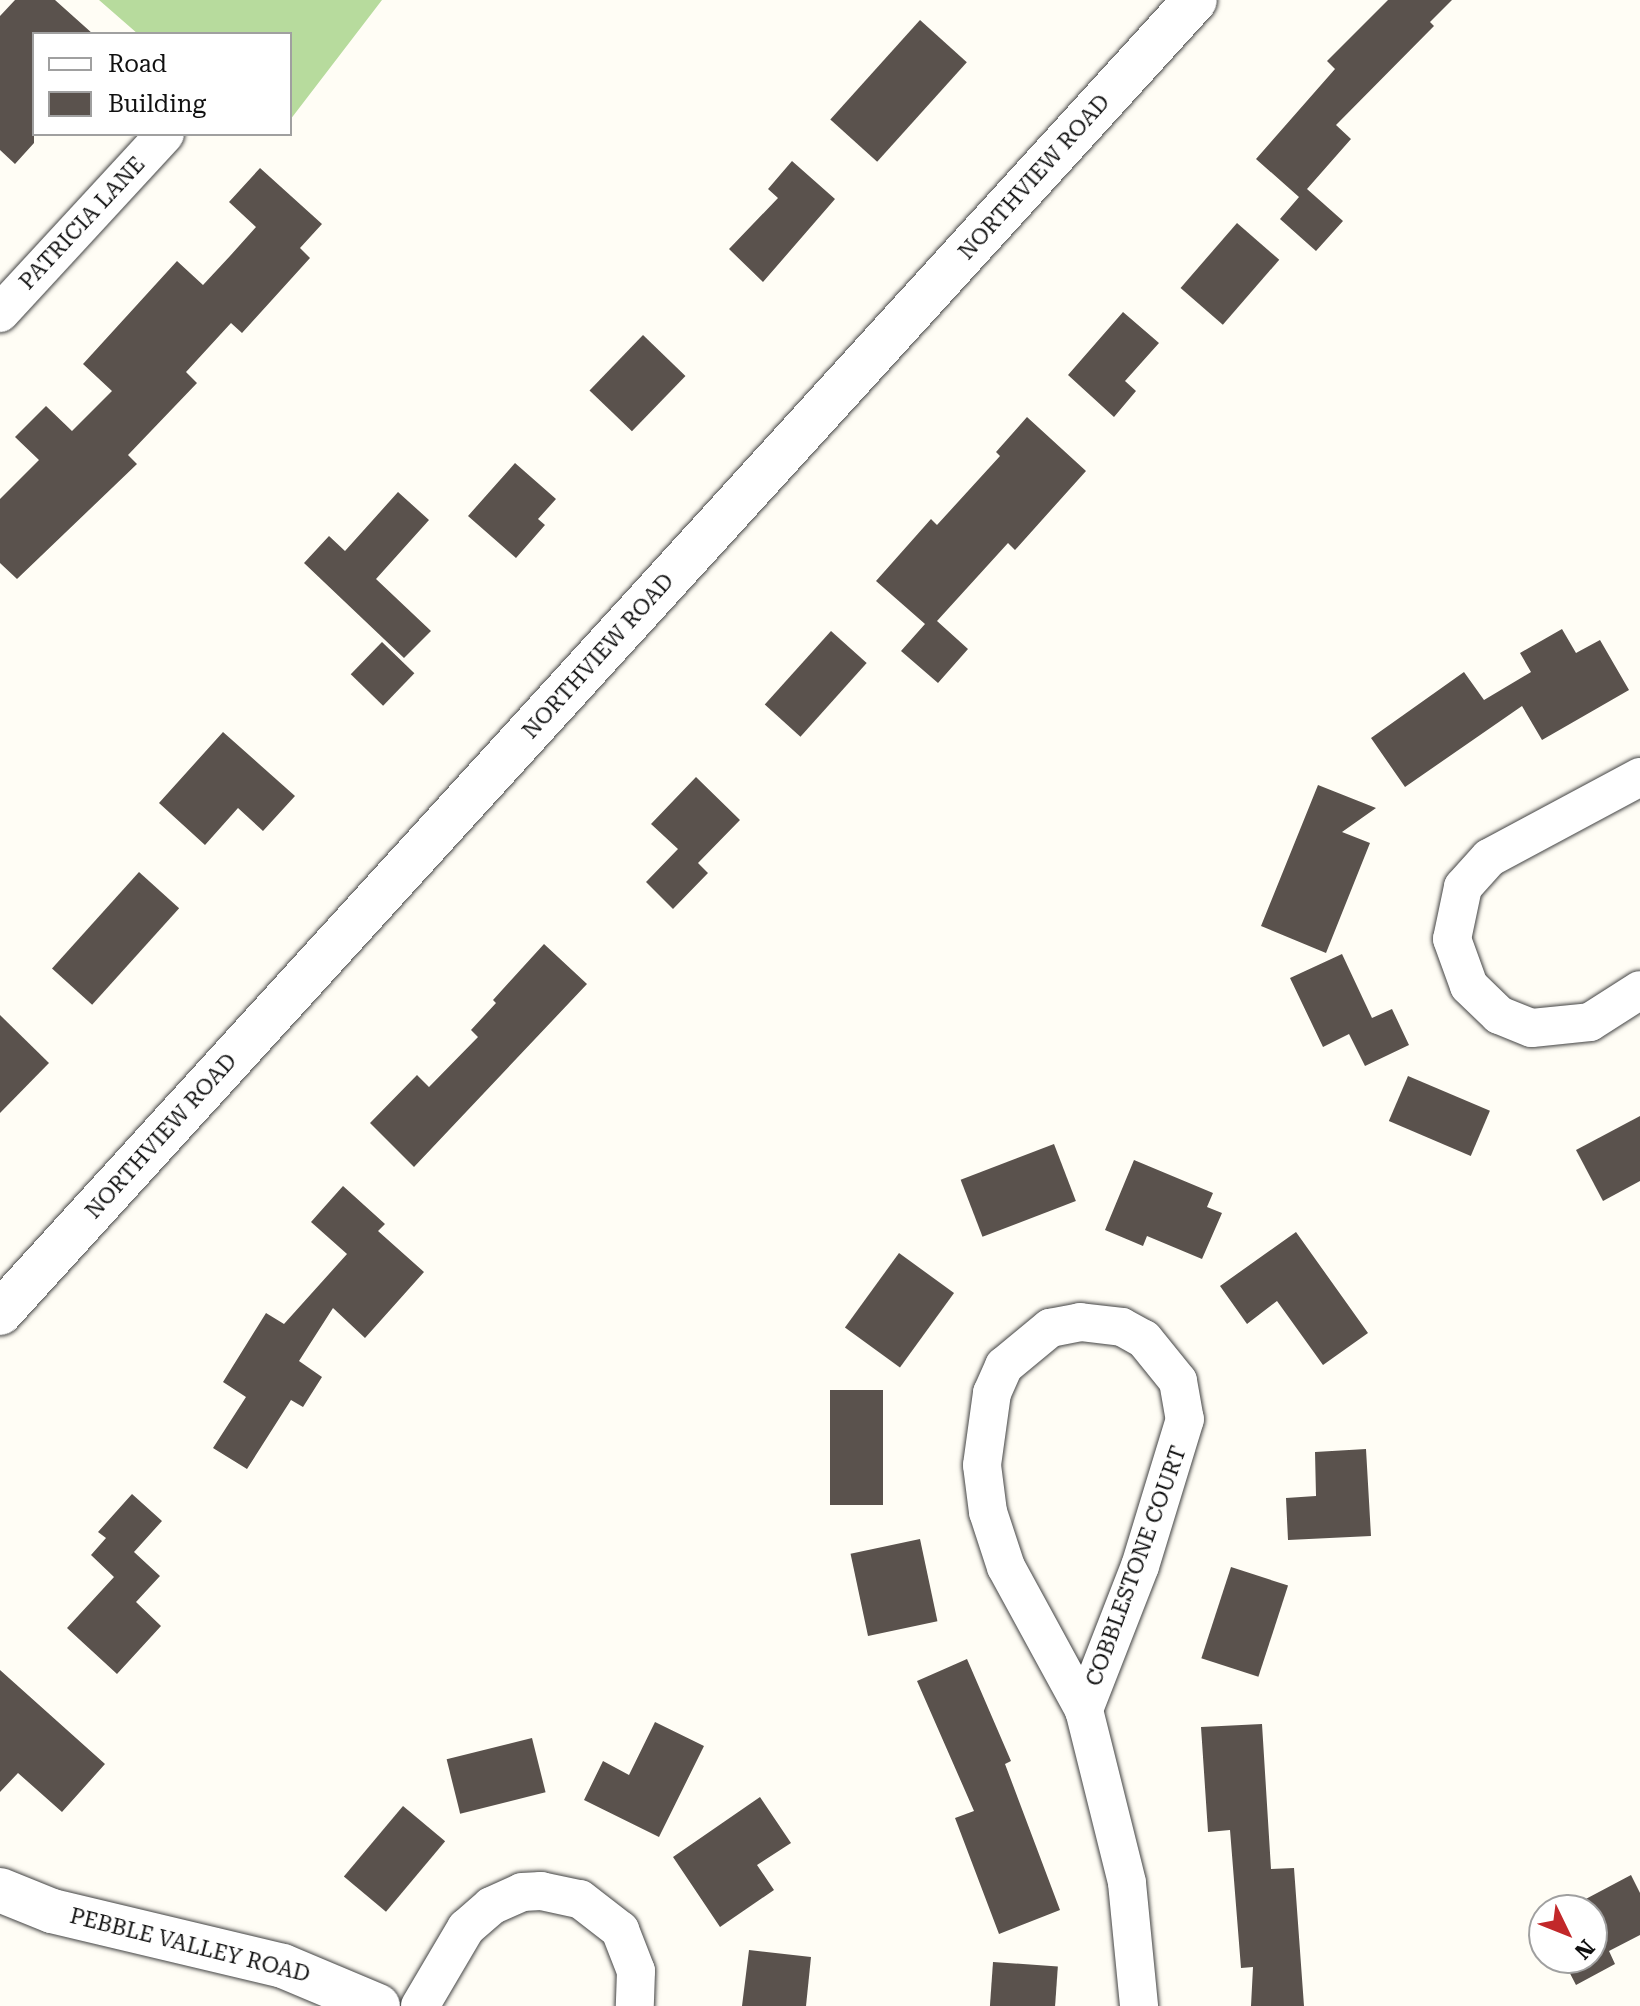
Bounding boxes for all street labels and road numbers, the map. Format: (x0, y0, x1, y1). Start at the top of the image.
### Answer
street label: NORTHVIEW ROAD (953, 89, 1115, 265)
street label: PATRICIA LANE (14, 151, 150, 295)
street label: NORTHVIEW ROAD (517, 568, 679, 744)
street label: NORTHVIEW ROAD (80, 1048, 242, 1224)
street label: COBBLESTONE COURT (1080, 1442, 1192, 1690)
street label: PEBBLE VALLEY ROAD (67, 1902, 313, 1988)

